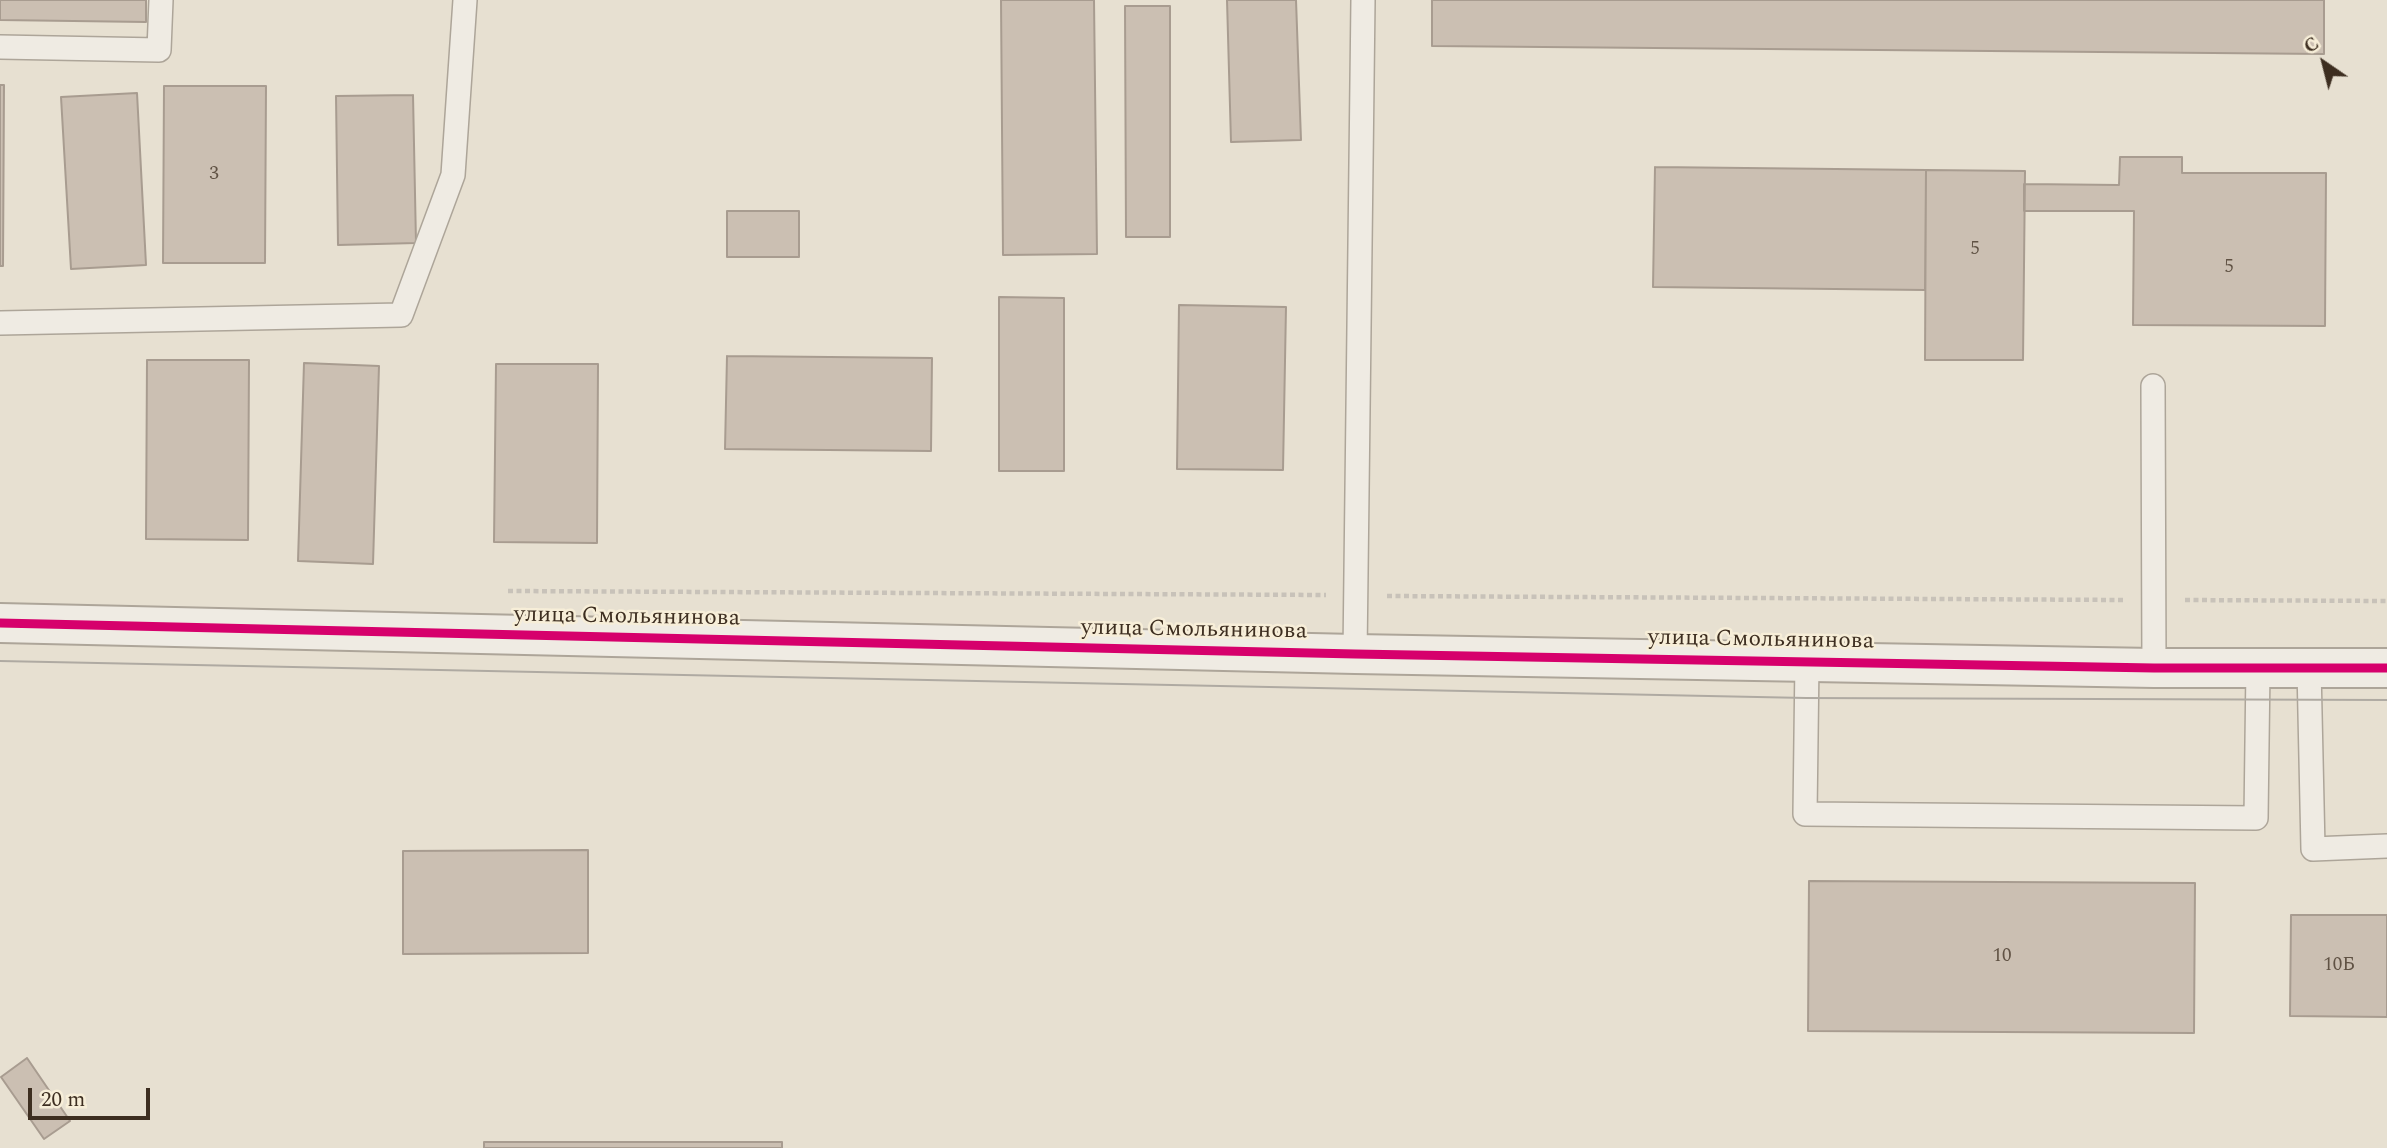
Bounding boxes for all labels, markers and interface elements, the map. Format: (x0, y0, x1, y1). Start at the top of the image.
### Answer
north arrow (2289, 28, 2359, 98)
text: С (2298, 30, 2326, 61)
house number: 3 (209, 164, 219, 186)
house number: 5 (1970, 239, 1980, 261)
house number: 5 (2224, 257, 2234, 279)
street label: улица Смольянинова (514, 602, 740, 634)
street label: улица Смольянинова (1081, 615, 1307, 647)
street label: улица Смольянинова (1648, 625, 1874, 657)
house number: 10 (1993, 946, 2011, 968)
house number: 10Б (2323, 955, 2355, 977)
scale bar (32, 1074, 154, 1118)
text: 20 m (41, 1084, 85, 1116)

